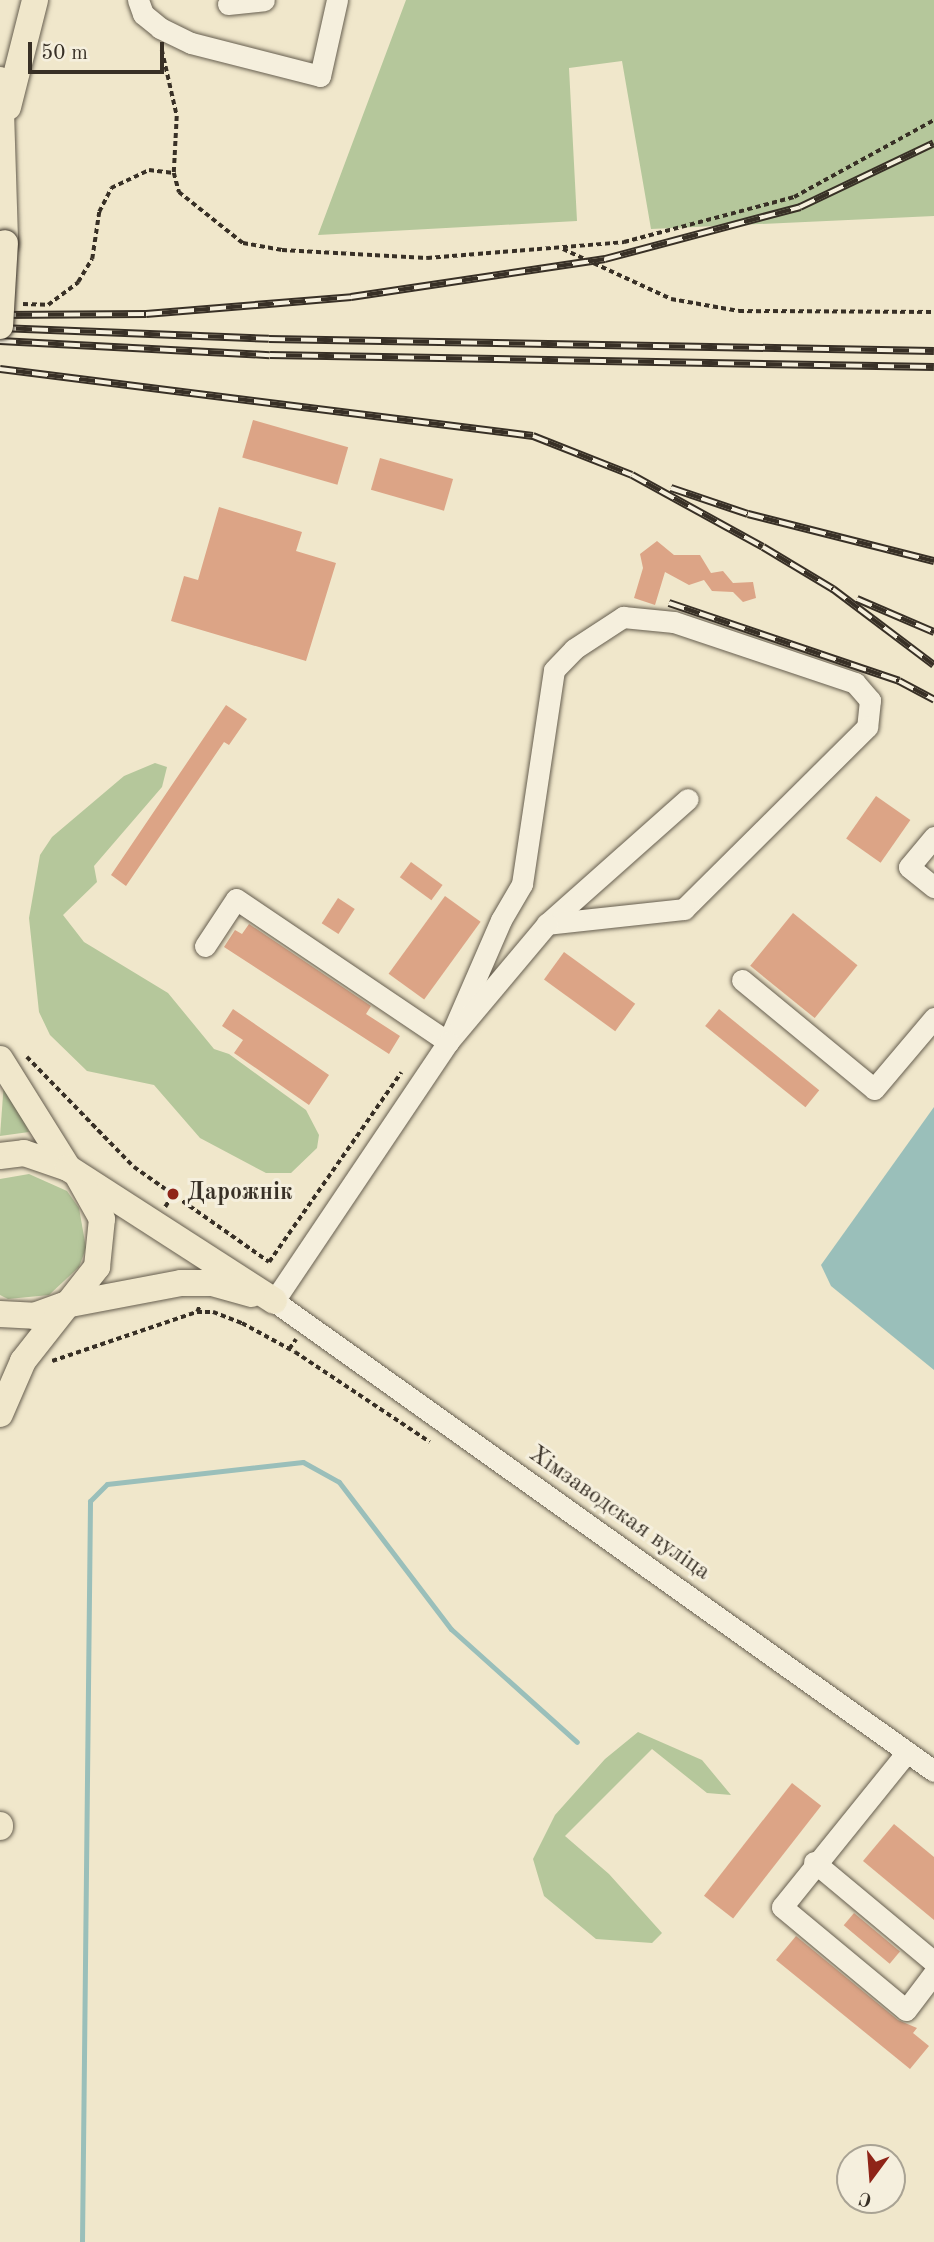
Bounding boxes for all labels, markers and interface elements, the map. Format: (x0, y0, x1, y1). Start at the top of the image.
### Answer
scale bar (32, 28, 168, 72)
text: 50 m (41, 43, 88, 64)
place label: Дарожнік (187, 1180, 293, 1208)
marker: Дарожнік (165, 1186, 181, 1202)
street label: Хімзаводская вуліца (523, 1441, 715, 1587)
north arrow (836, 2144, 906, 2214)
text: С (857, 2187, 874, 2209)

